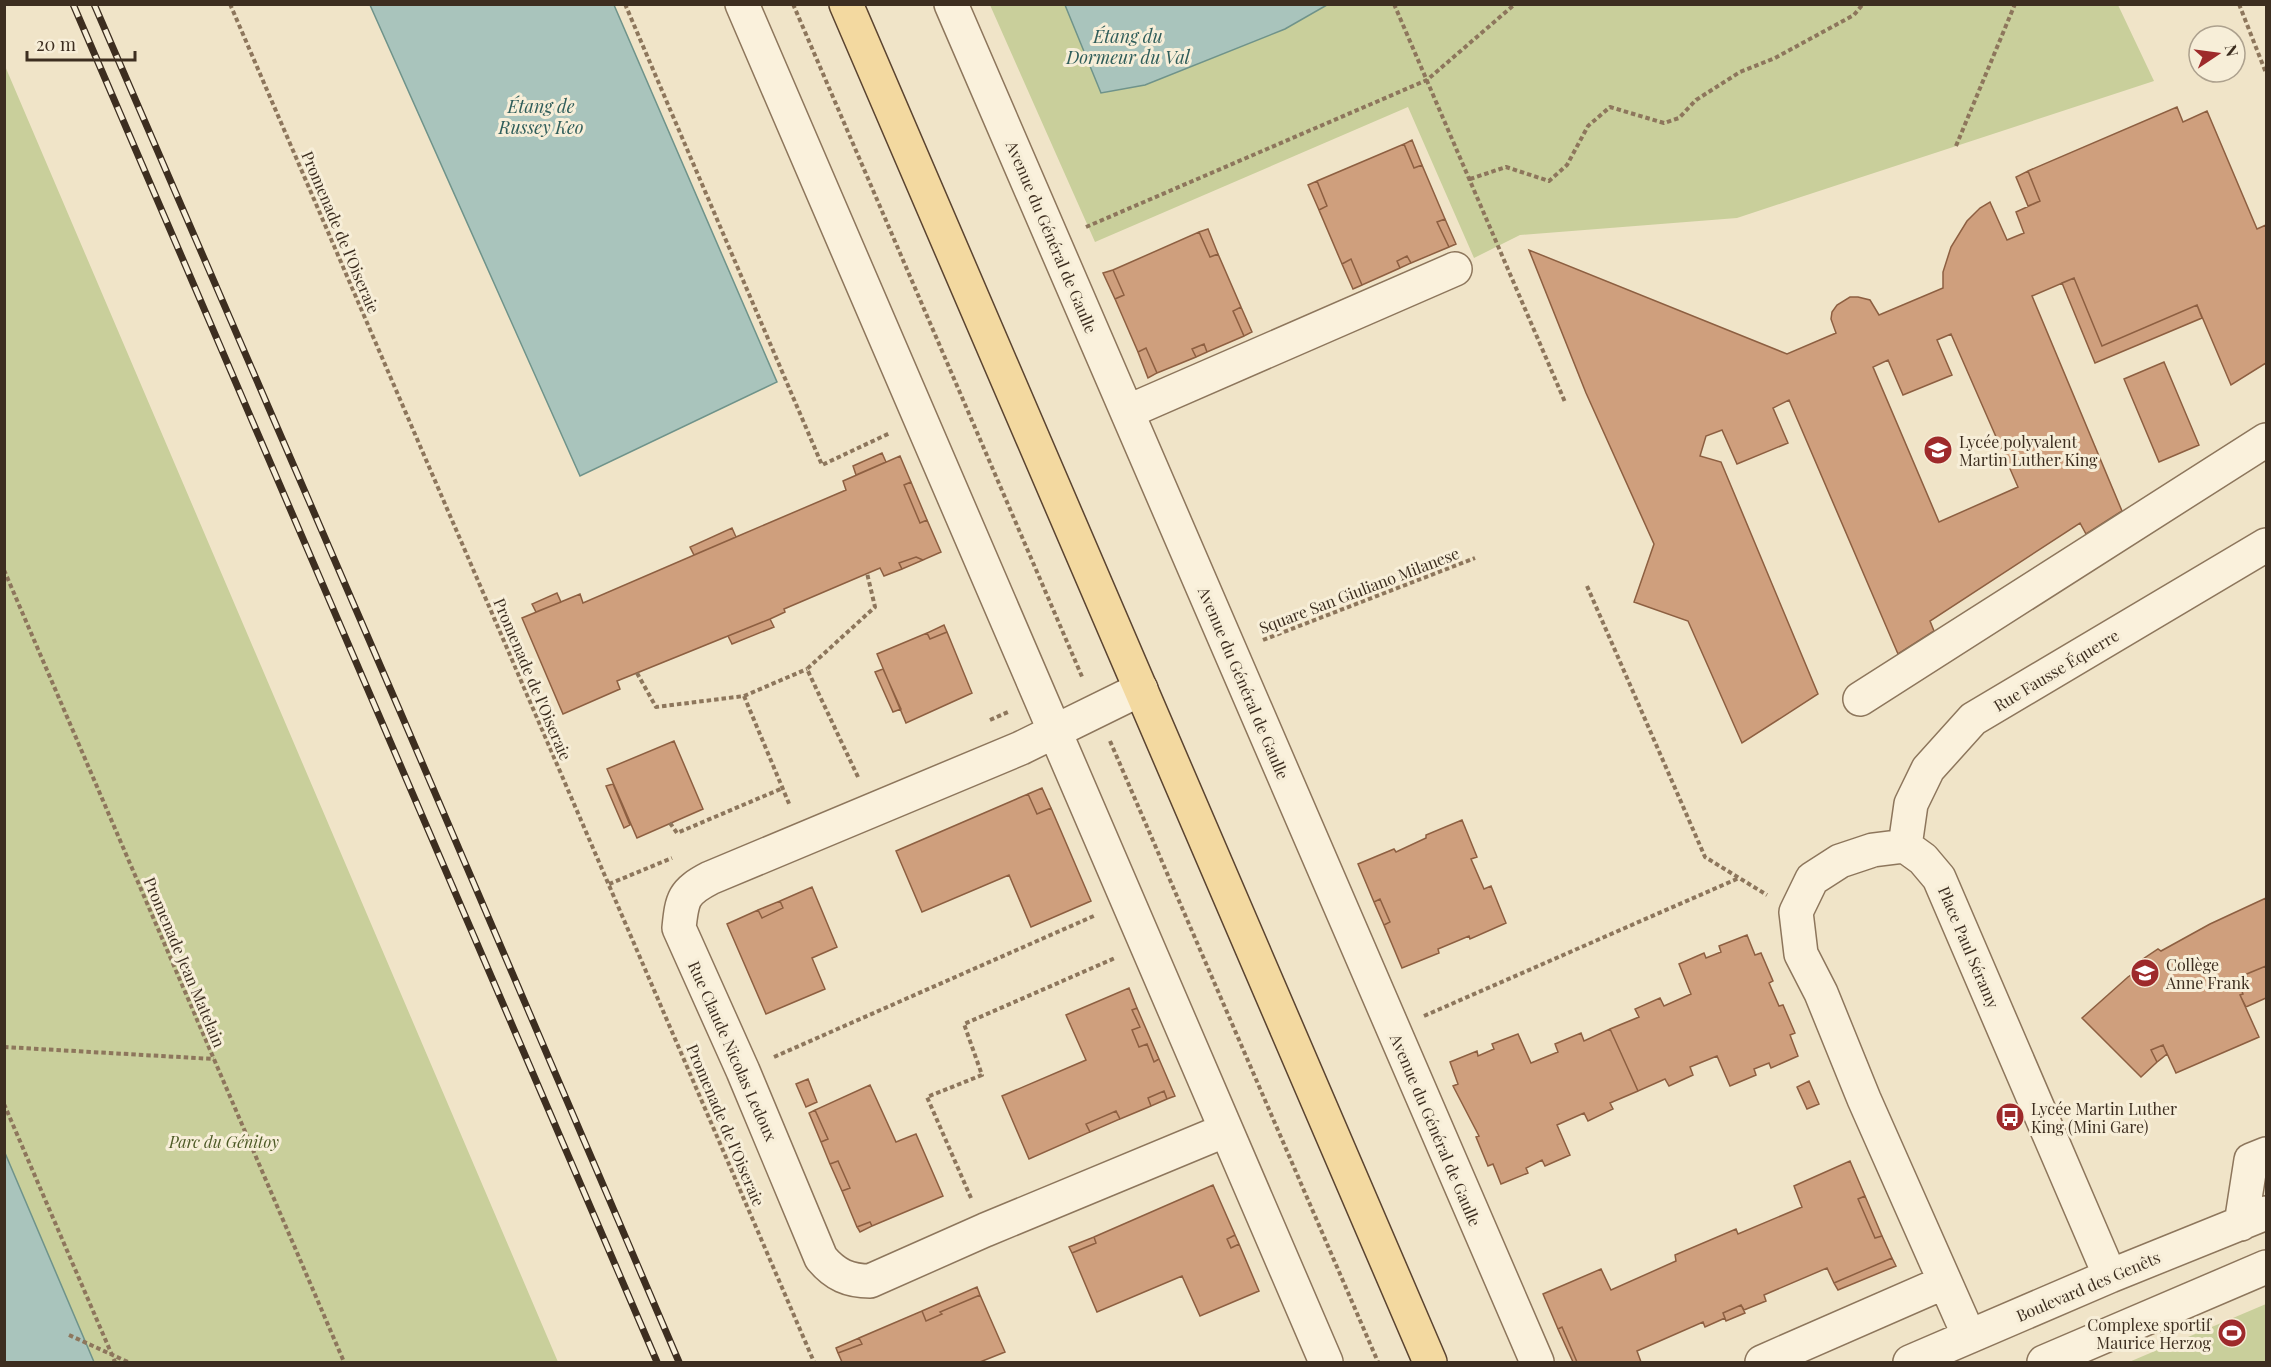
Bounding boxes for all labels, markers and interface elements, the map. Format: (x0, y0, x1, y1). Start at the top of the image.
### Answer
scale bar (27, 24, 135, 62)
water label: Étang du Dormeur du Val (1065, 24, 1191, 69)
north arrow (2187, 24, 2247, 84)
text: 20 m (36, 32, 76, 56)
text: N (2221, 43, 2244, 59)
water label: Étang de Russey Keo (497, 94, 584, 139)
street label: Avenue du Général de Gaulle (1002, 137, 1102, 336)
street label: Promenade de l'Oiseraie (297, 148, 385, 316)
place label: Lycée polyvalent Martin Luther King (1959, 431, 2098, 470)
school or university icon: Lycée polyvalent Martin Luther King (1922, 434, 1954, 466)
street label: Square San Giuliano Milanese (1256, 542, 1462, 638)
street label: Avenue du Général de Gaulle (1194, 583, 1294, 782)
street label: Promenade de l'Oiseraie (489, 595, 577, 763)
street label: Rue Fausse Équerre (1990, 624, 2122, 716)
street label: Promenade Jean Matelain (140, 874, 231, 1051)
street label: Place Paul Séramy (1934, 883, 2004, 1011)
place label: Collège Anne Frank (2165, 954, 2250, 993)
school or university icon: Collège Anne Frank (2129, 957, 2161, 989)
street label: Rue Claude Nicolas Ledoux (684, 958, 783, 1145)
street label: Avenue du Général de Gaulle (1386, 1030, 1486, 1229)
street label: Promenade de l'Oiseraie (682, 1041, 770, 1209)
place label: Lycée Martin Luther King (Mini Gare) (2031, 1098, 2177, 1137)
bus stop icon: Lycée Martin Luther King (Mini Gare) (1994, 1101, 2026, 1133)
park label: Parc du Génitoy (168, 1131, 279, 1152)
street label: Boulevard des Genêts (2013, 1246, 2163, 1326)
place label: Complexe sportif Maurice Herzog (2087, 1314, 2213, 1353)
sports icon: Complexe sportif Maurice Herzog (2216, 1317, 2248, 1349)

